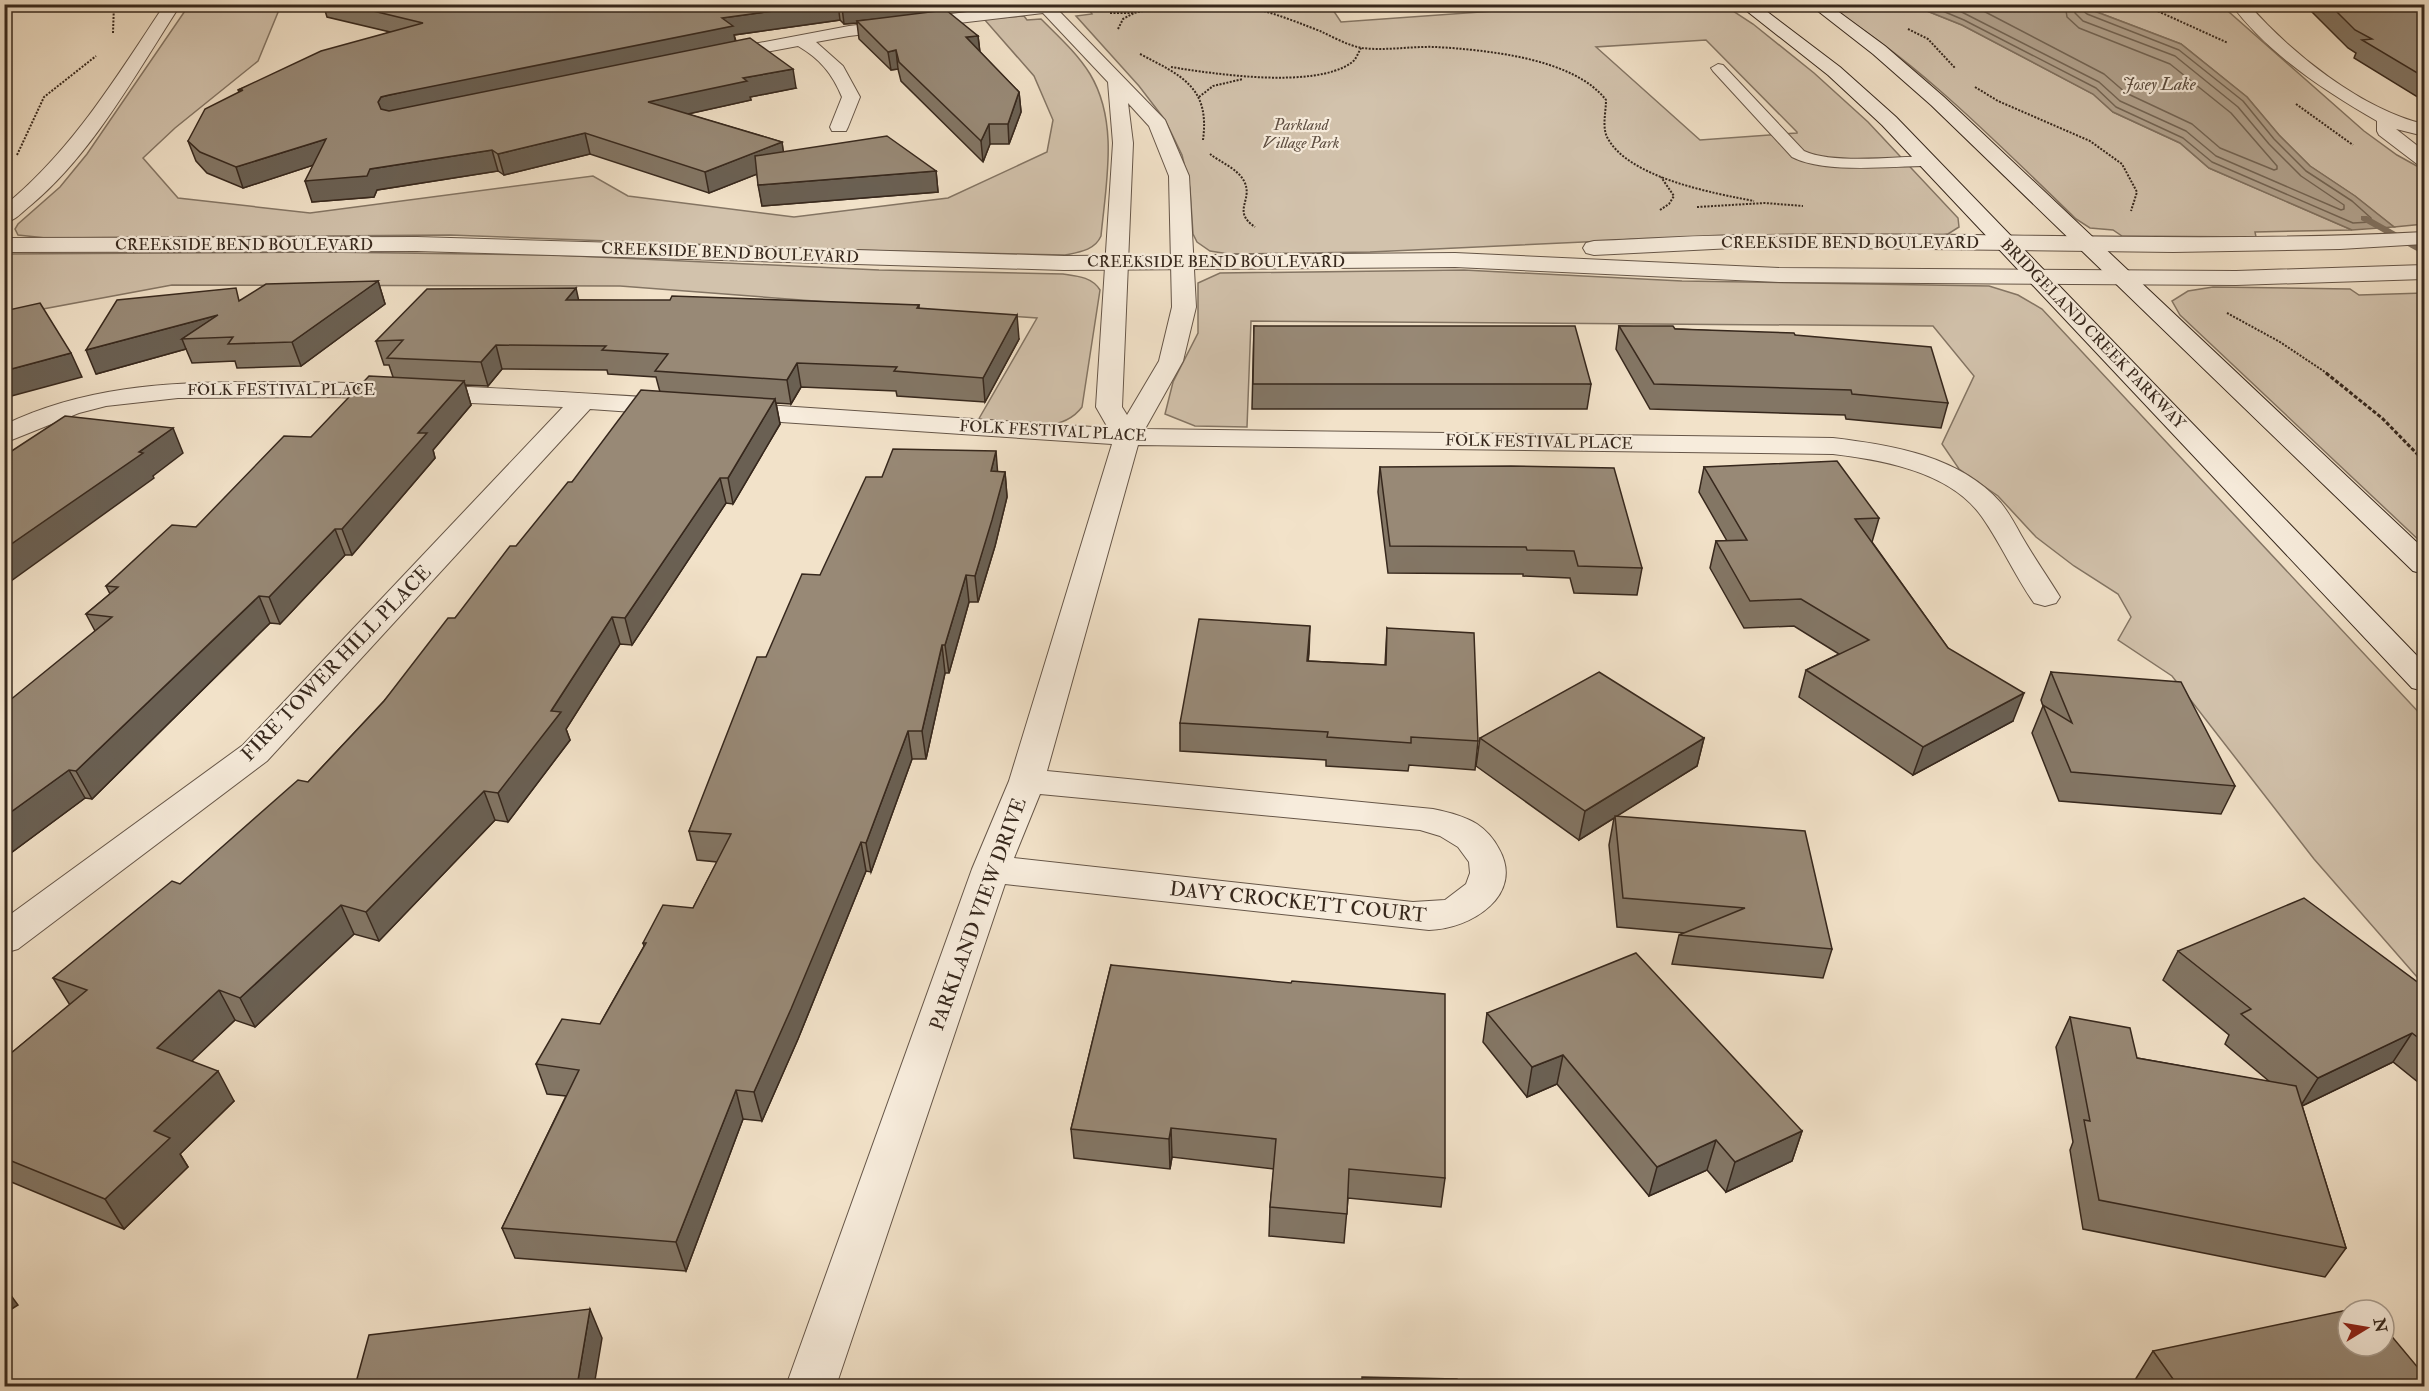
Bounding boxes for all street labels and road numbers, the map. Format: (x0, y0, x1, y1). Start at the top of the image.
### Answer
street label: CREEKSIDE BEND BOULEVARD (1721, 233, 1979, 253)
street label: CREEKSIDE BEND BOULEVARD (115, 235, 373, 255)
street label: BRIDGELAND CREEK PARKWAY (1996, 235, 2190, 434)
street label: CREEKSIDE BEND BOULEVARD (601, 239, 859, 267)
street label: CREEKSIDE BEND BOULEVARD (1087, 252, 1345, 272)
street label: FOLK FESTIVAL PLACE (187, 380, 375, 400)
street label: FOLK FESTIVAL PLACE (959, 416, 1147, 446)
street label: FOLK FESTIVAL PLACE (1445, 430, 1633, 454)
street label: FIRE TOWER HILL PLACE (236, 560, 436, 766)
street label: PARKLAND VIEW DRIVE (924, 794, 1032, 1034)
street label: DAVY CROCKETT COURT (1168, 876, 1428, 928)

